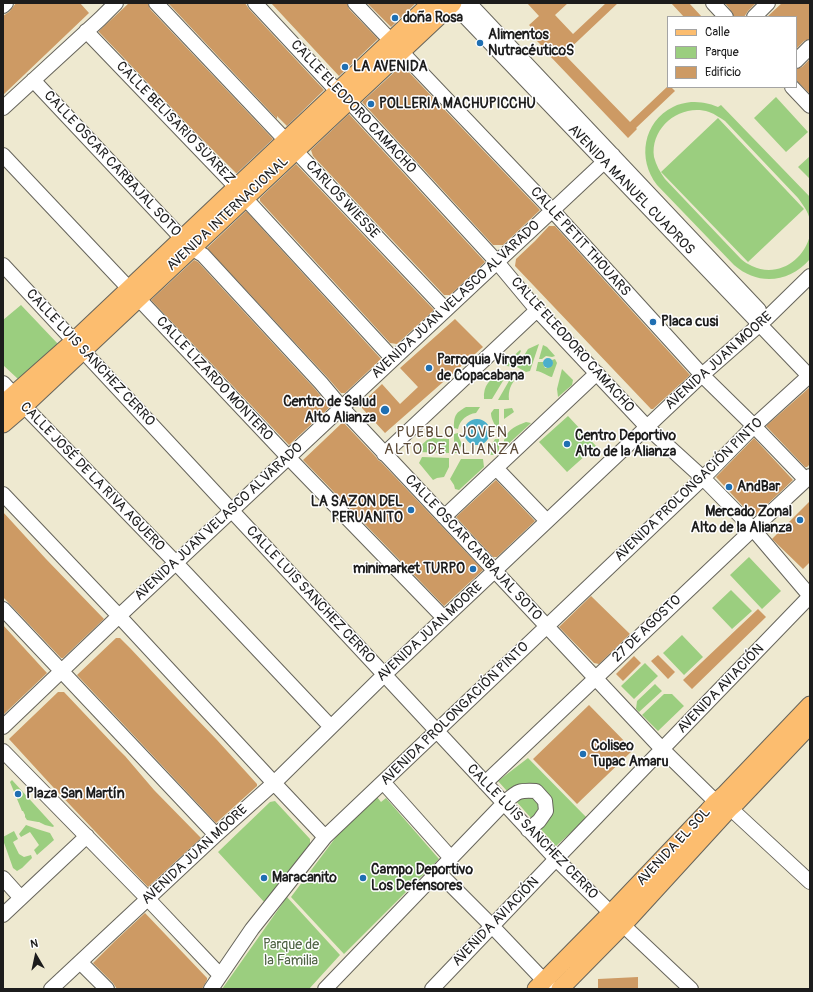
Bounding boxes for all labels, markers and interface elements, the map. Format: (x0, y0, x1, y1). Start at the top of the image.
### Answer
place label: doña Rosa (403, 10, 463, 26)
marker: doña Rosa (390, 13, 400, 23)
legend (667, 16, 797, 88)
text: Calle (705, 25, 730, 40)
place label: Alimentos NutracéuticoS (488, 27, 574, 60)
street label: CALLE ELEODORO CAMACHO (287, 37, 419, 177)
marker: Alimentos NutracéuticoS (475, 38, 485, 48)
text: Parque (705, 45, 739, 60)
street label: CALLE BELISARIO SUAREZ (112, 58, 238, 188)
place label: LA AVENIDA (353, 59, 428, 75)
marker: LA AVENIDA (340, 62, 350, 72)
text: Edificio (705, 65, 741, 80)
street label: CALLE OSCAR CARBAJAL SOTO (40, 88, 184, 240)
place label: POLLERIA MACHUPICCHU (379, 96, 536, 112)
marker: POLLERIA MACHUPICCHU (366, 99, 376, 109)
street label: AVENIDA MANUEL CUADROS (564, 121, 698, 259)
street label: AVENIDA INTERNACIONAL (164, 153, 292, 275)
street label: CARLOS WIESSE (302, 157, 382, 243)
street label: CALLE PETIT THOUARS (526, 184, 634, 300)
street label: AVENIDA JUAN VELASCO ALVARADO (368, 217, 544, 383)
street label: CALLE ELEODORO CAMACHO (507, 274, 637, 416)
street label: CALLE LUIS SANCHEZ CERRO (22, 286, 158, 430)
street label: AVENIDA JUAN MOORE (662, 308, 776, 414)
street label: CALLE LIZARDO MONTERO (152, 313, 276, 445)
place label: Placa cusi (661, 314, 718, 330)
marker: Placa cusi (648, 317, 658, 327)
place label: Parroquia Virgen de Copacabana (437, 352, 531, 384)
marker: Parroquia Virgen de Copacabana (424, 363, 434, 373)
place label: Centro de Salud Alto Alianza (283, 394, 376, 426)
street label: CALLE JOSÉ DE LA RIVA AGUERO (16, 399, 168, 555)
marker: Centro de Salud Alto Alianza (379, 404, 391, 416)
street label: AVENIDA PROLONGACIÓN PINTO (612, 415, 766, 565)
district label: PUEBLO JOVEN ALTO DE ALIANZA (384, 424, 520, 459)
place label: Centro Deportivo Alto de la Alianza (575, 428, 676, 460)
street label: AVENIDA JUAN VELASCO ALVARADO (131, 439, 307, 605)
marker: Centro Deportivo Alto de la Alianza (562, 439, 572, 449)
street label: CALLE OSCAR CARBAJAL SOTO (401, 472, 545, 624)
place label: AndBar (737, 479, 780, 495)
marker: AndBar (724, 482, 734, 492)
place label: LA SAZON DEL PERUANITO (311, 494, 403, 526)
place label: Mercado Zonal Alto de la Alianza (691, 504, 792, 536)
marker: LA SAZON DEL PERUANITO (406, 505, 416, 515)
marker: Mercado Zonal Alto de la Alianza (795, 515, 805, 525)
street label: CALLE LUIS SANCHEZ CERRO (242, 523, 378, 667)
place label: minimarket TURPO (353, 561, 465, 577)
marker: minimarket TURPO (468, 564, 478, 574)
street label: AVENIDA JUAN MOORE (374, 579, 486, 685)
street label: 27 DE AGOSTO (609, 592, 685, 666)
street label: AVENIDA PROLONGACIÓN PINTO (378, 639, 532, 789)
street label: AVENIDA AVIACIÓN (674, 641, 768, 737)
place label: Coliseo Tupac Amaru (591, 738, 668, 770)
marker: Coliseo Tupac Amaru (578, 749, 588, 759)
street label: CALLE LUIS SANCHEZ CERRO (463, 761, 601, 903)
place label: Plaza San Martín (26, 786, 125, 802)
marker: Plaza San Martín (13, 789, 23, 799)
street label: AVENIDA JUAN MOORE (139, 802, 251, 908)
street label: AVENIDA EL SOL (634, 804, 714, 890)
place label: Campo Deportivo Los Defensores (371, 862, 473, 894)
place label: Maracanito (272, 870, 337, 886)
marker: Maracanito (259, 873, 269, 883)
marker: Campo Deportivo Los Defensores (358, 873, 368, 883)
street label: AVENIDA AVIACIÓN (449, 874, 543, 970)
north arrow (16, 936, 56, 976)
text: N (29, 937, 39, 951)
park label: Parque de la Familia (263, 937, 319, 970)

